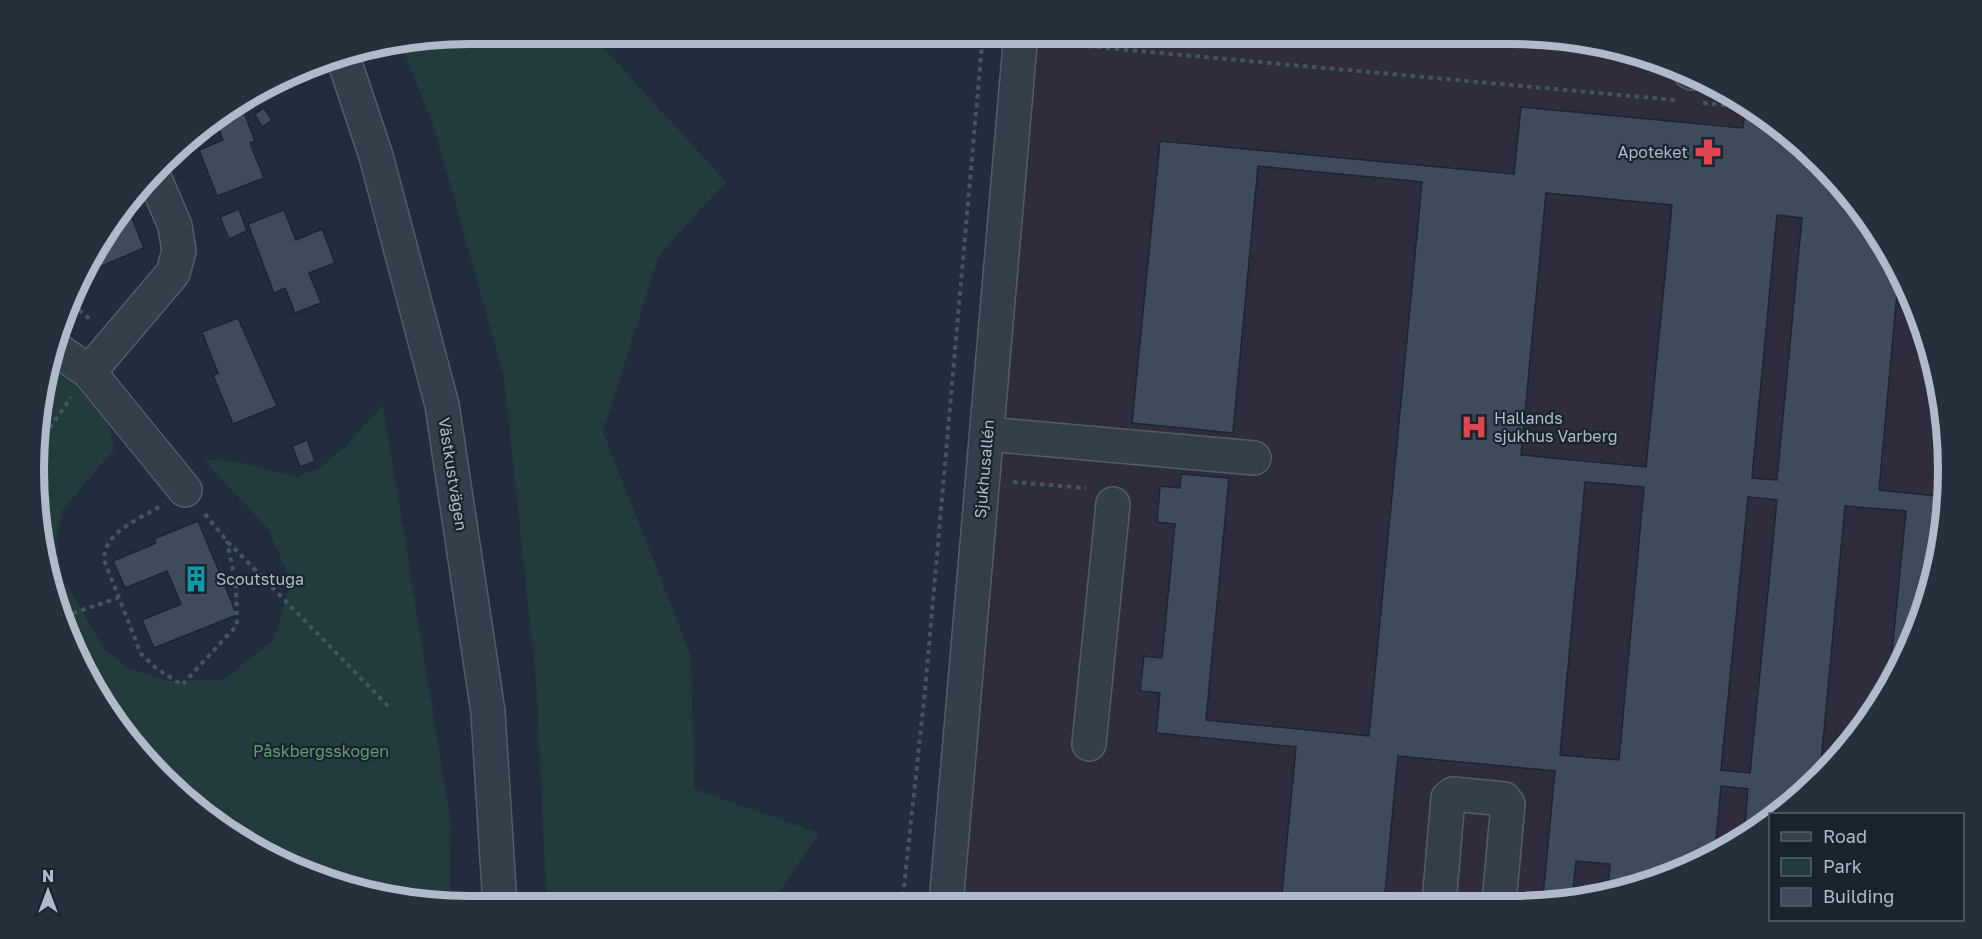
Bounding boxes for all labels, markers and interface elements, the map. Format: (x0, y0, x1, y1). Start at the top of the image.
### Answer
pharmacy icon: Apoteket (1693, 137, 1723, 167)
place label: Apoteket (1618, 142, 1688, 162)
place label: Hallands sjukhus Varberg (1494, 408, 1618, 446)
hospital icon: Hallands sjukhus Varberg (1459, 412, 1489, 442)
street label: Västkustvägen (434, 416, 472, 532)
street label: Sjukhusallén (970, 419, 998, 519)
building icon: Scoutstuga (181, 564, 211, 594)
place label: Scoutstuga (216, 569, 304, 589)
park label: Påskbergsskogen (253, 741, 389, 761)
legend (1769, 813, 1964, 921)
text: Road (1823, 825, 1867, 847)
text: Park (1823, 855, 1862, 877)
north arrow (18, 861, 78, 921)
text: N (42, 866, 54, 886)
text: Building (1823, 885, 1894, 907)

